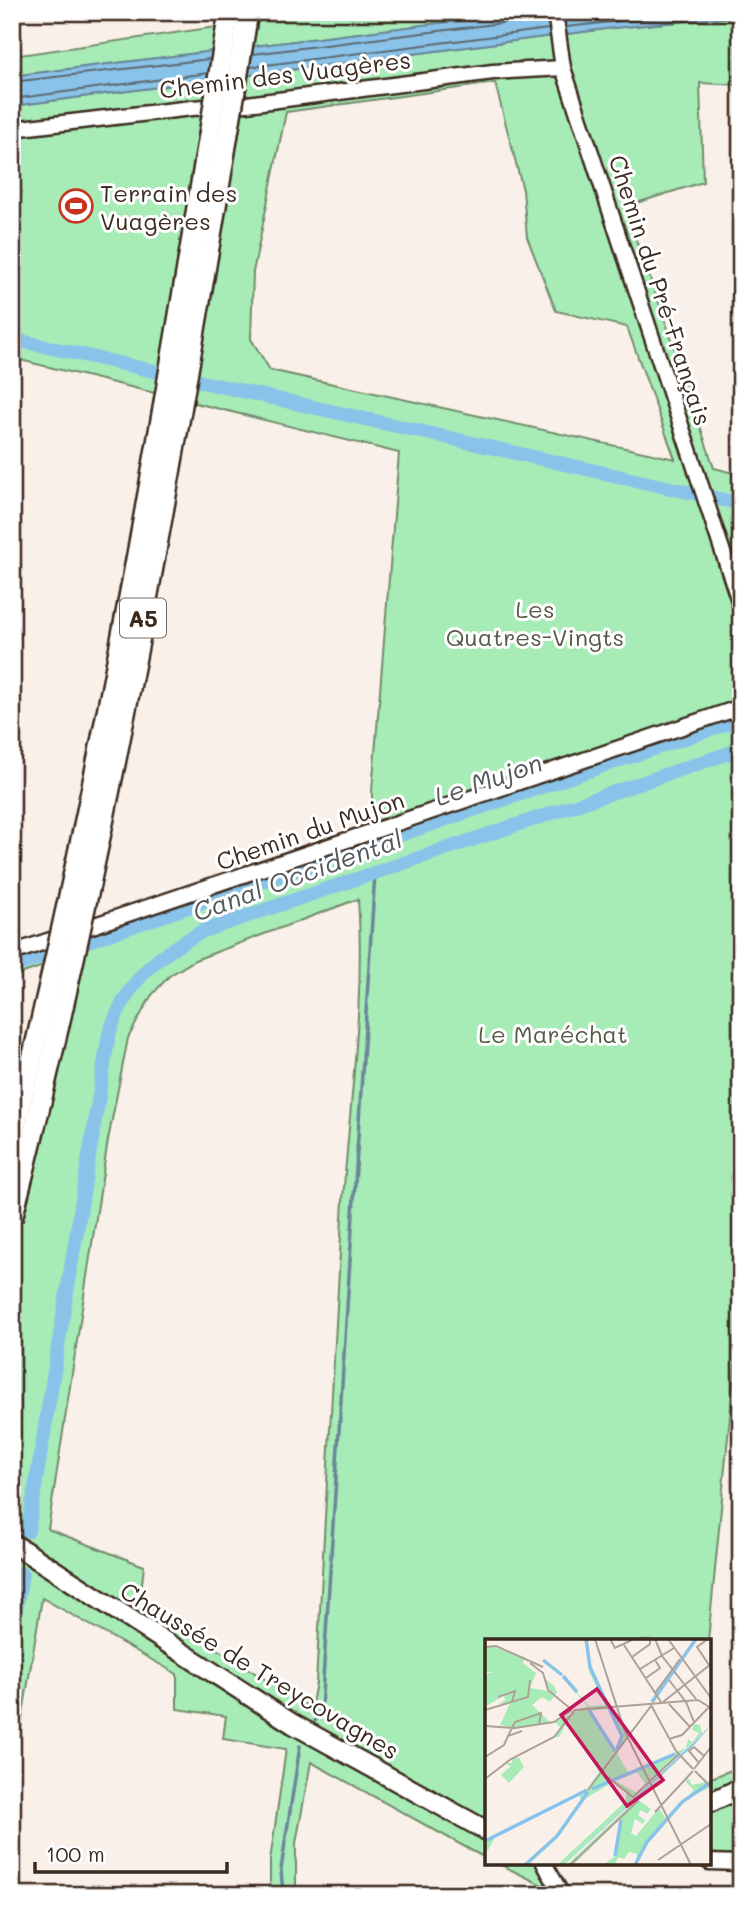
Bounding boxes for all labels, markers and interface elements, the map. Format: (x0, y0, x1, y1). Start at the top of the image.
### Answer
street label: Chemin des Vuagères (157, 43, 413, 105)
street label: Chemin du Pré-Français (603, 151, 719, 429)
place label: Terrain des Vuagères (100, 177, 237, 236)
sports icon: Terrain des Vuagères (57, 187, 95, 225)
park label: Les Quatres-Vingts (446, 593, 624, 652)
road number: A5 (120, 598, 166, 638)
water label: Le Mujon (430, 745, 546, 813)
street label: Chemin du Mujon (212, 783, 408, 877)
water label: Canal Occidental (188, 821, 407, 929)
park label: Le Maréchat (478, 1018, 628, 1049)
street label: Chaussée de Treycovagnes (115, 1574, 405, 1766)
inset map (485, 1639, 711, 1865)
scale bar (35, 1830, 228, 1874)
text: 100 m (46, 1840, 105, 1867)

